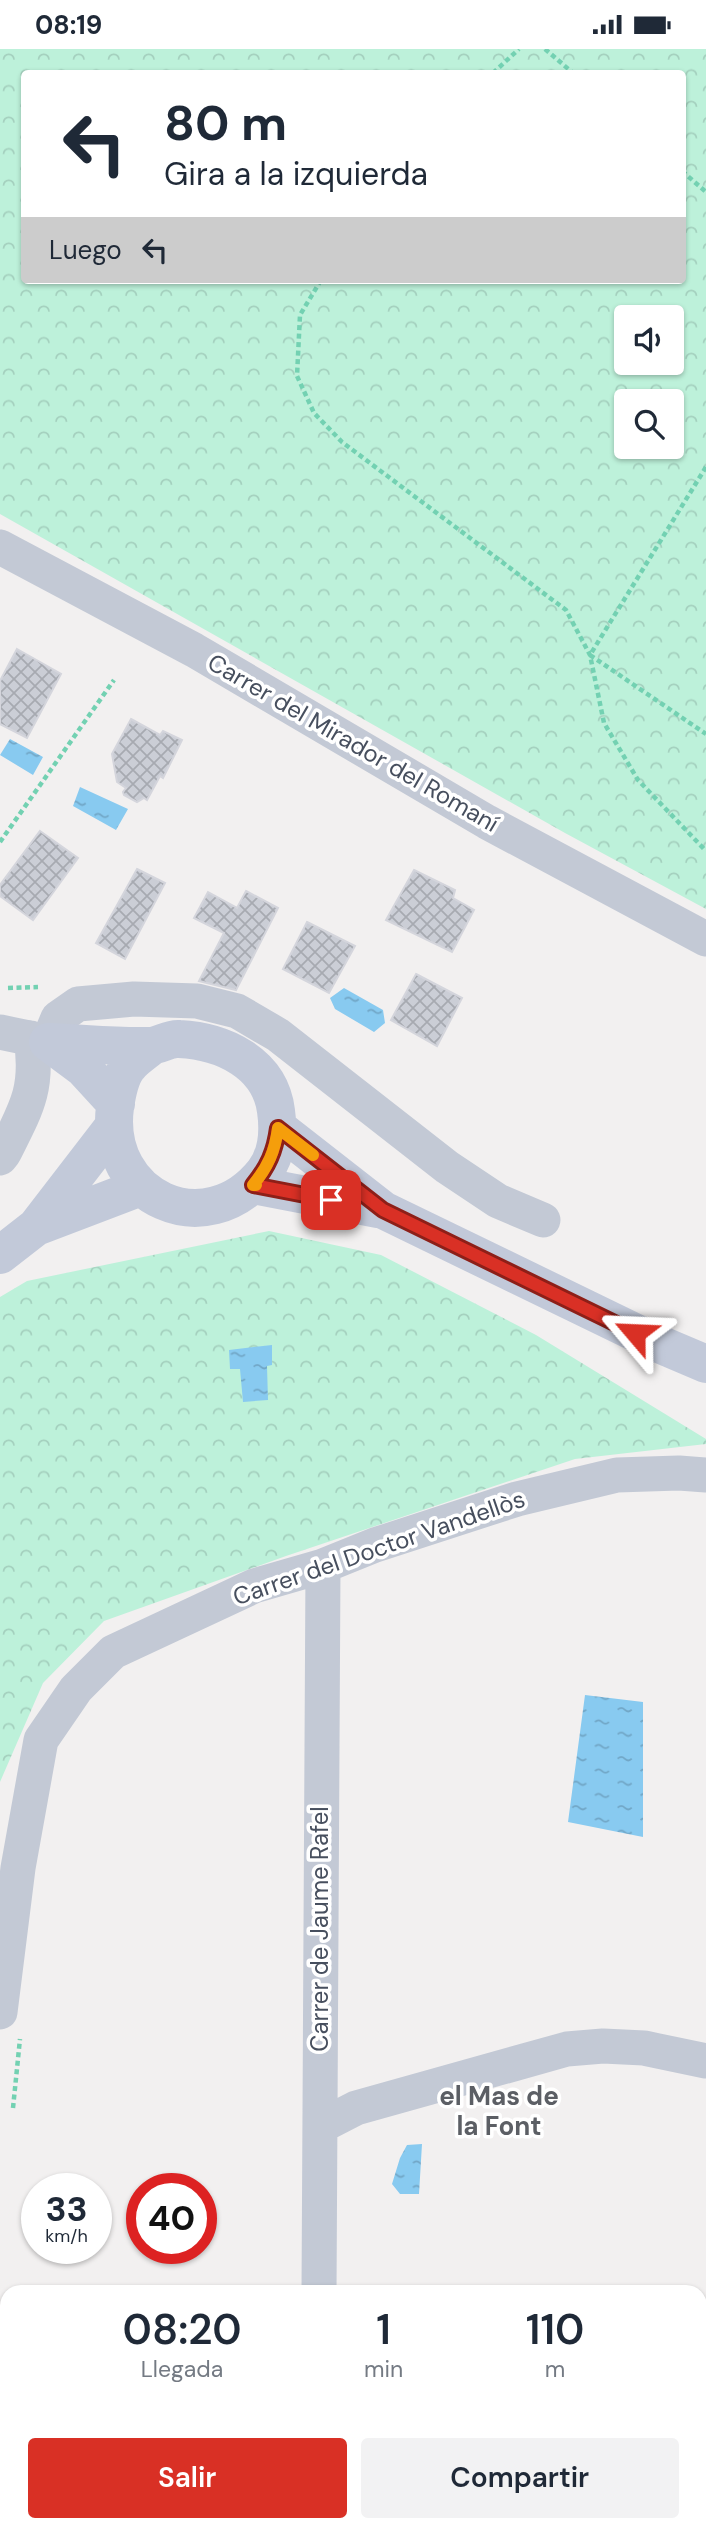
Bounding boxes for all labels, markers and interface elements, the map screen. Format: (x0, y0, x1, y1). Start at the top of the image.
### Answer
text: 08:19 (35, 8, 102, 42)
text: 80 m (164, 91, 287, 155)
icon: left (49, 98, 140, 189)
text: Gira a la izquierda (164, 153, 428, 195)
icon: left (136, 231, 174, 269)
text: Luego (49, 233, 122, 267)
map controls (614, 305, 684, 459)
button: sound (614, 305, 684, 375)
button: search (614, 389, 684, 459)
street label: Carrer del Mirador del Romaní (202, 646, 505, 839)
pin (301, 1170, 361, 1230)
icon: arrive (312, 1181, 350, 1219)
position arrow (598, 1296, 672, 1370)
street label: Carrer del Doctor Vandellòs (229, 1483, 529, 1612)
street label: Carrer de Jaume Rafel (304, 1806, 335, 2052)
district label: el Mas de la Font (439, 2079, 559, 2143)
speed limit sign: 40 (126, 2173, 217, 2264)
text: 33 (45, 2186, 88, 2232)
text: km/h (45, 2224, 88, 2248)
text: 08:20 (123, 2302, 241, 2357)
text: 1 (376, 2302, 391, 2357)
text: 110 (526, 2302, 584, 2357)
text: Llegada (141, 2354, 223, 2384)
text: min (364, 2354, 403, 2384)
text: m (545, 2354, 565, 2384)
button: Salir (28, 2438, 347, 2518)
button: Compartir (361, 2438, 679, 2518)

